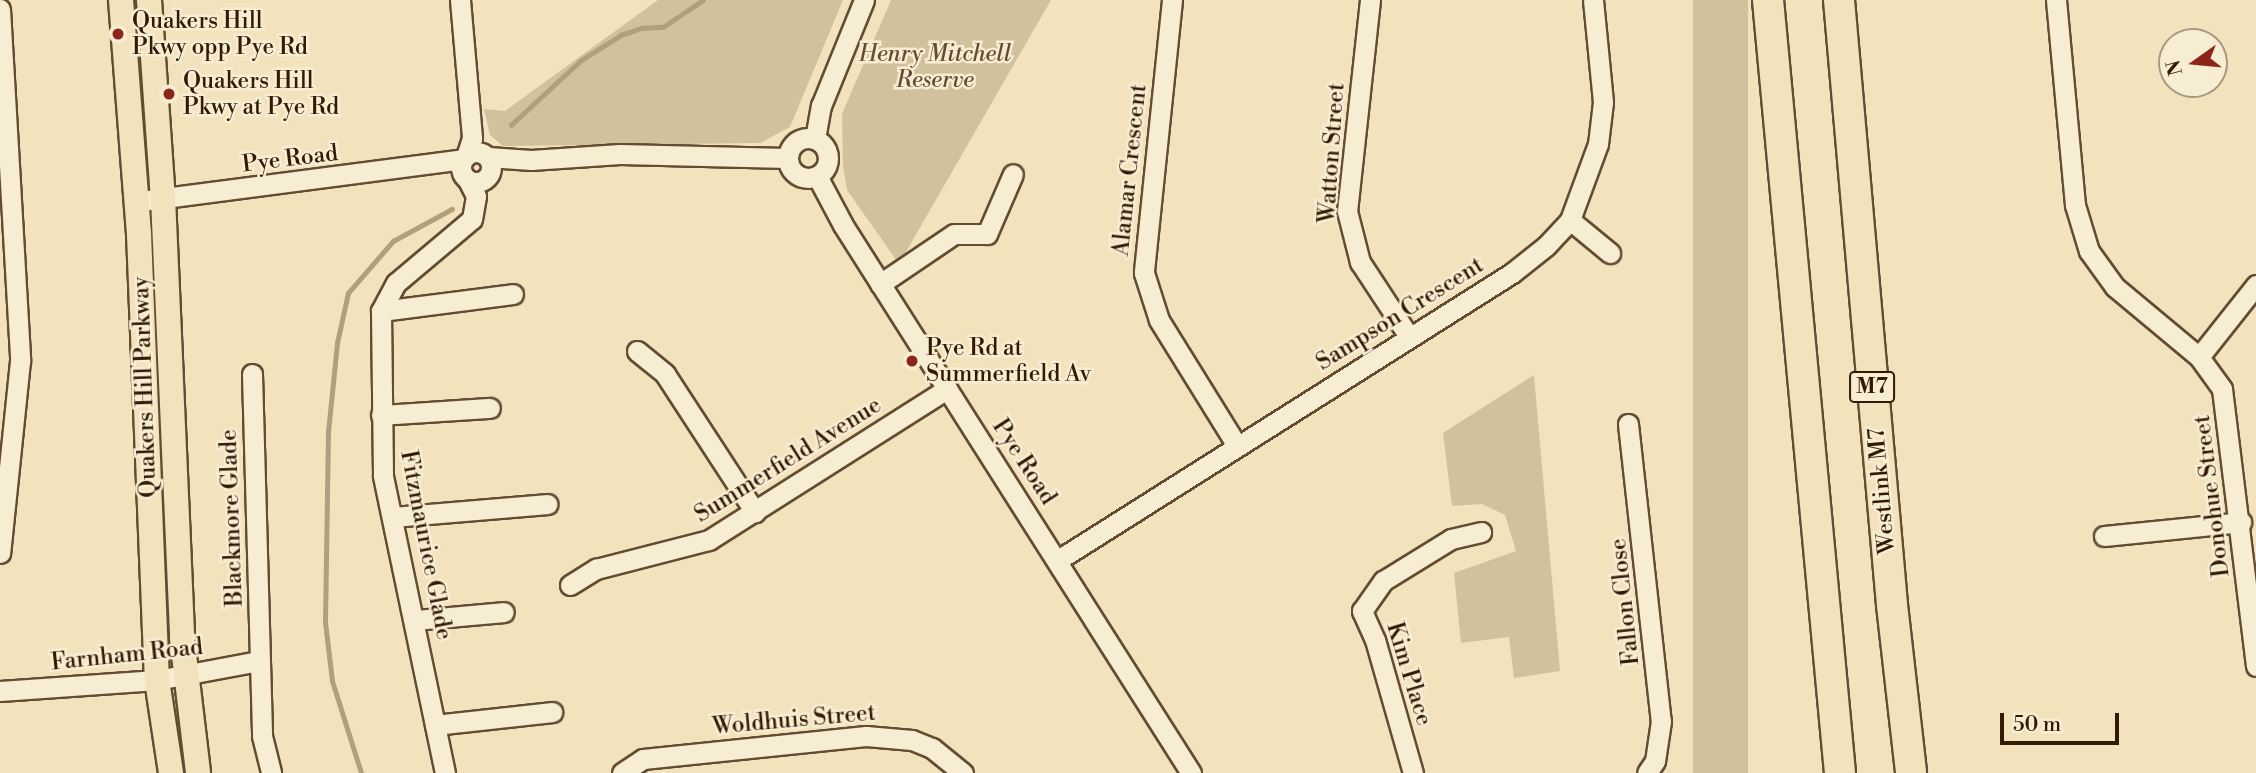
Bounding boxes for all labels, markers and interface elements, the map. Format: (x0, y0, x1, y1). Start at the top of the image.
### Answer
place label: Quakers Hill Pkwy opp Pye Rd (132, 7, 308, 61)
marker: Quakers Hill Pkwy opp Pye Rd (110, 26, 126, 42)
north arrow (2158, 28, 2228, 98)
park label: Henry Mitchell Reserve (859, 40, 1011, 94)
text: N (2161, 58, 2188, 78)
place label: Quakers Hill Pkwy at Pye Rd (183, 67, 339, 121)
street label: Watton Street (1313, 82, 1351, 224)
street label: Alamar Crescent (1107, 83, 1153, 257)
marker: Quakers Hill Pkwy at Pye Rd (161, 86, 177, 102)
street label: Pye Road (240, 139, 340, 179)
street label: Sampson Crescent (1311, 251, 1489, 377)
street label: Quakers Hill Parkway (127, 276, 163, 498)
place label: Pye Rd at Summerfield Av (926, 334, 1091, 388)
marker: Pye Rd at Summerfield Av (904, 353, 920, 369)
road number: M7 (1848, 370, 1896, 404)
street label: Summerfield Avenue (690, 391, 886, 529)
street label: Donohue Street (2188, 413, 2236, 579)
street label: Pye Road (986, 414, 1062, 510)
street label: Westlink M7 (1863, 427, 1901, 555)
street label: Blackmore Glade (215, 429, 249, 607)
street label: Fitzmaurice Glade (394, 448, 458, 642)
street label: Fallon Close (1605, 537, 1645, 667)
street label: Kim Place (1380, 619, 1438, 729)
street label: Farnham Road (50, 633, 204, 677)
street label: Woldhuis Street (711, 699, 877, 741)
scale bar (2004, 700, 2123, 744)
text: 50 m (2013, 712, 2061, 738)

